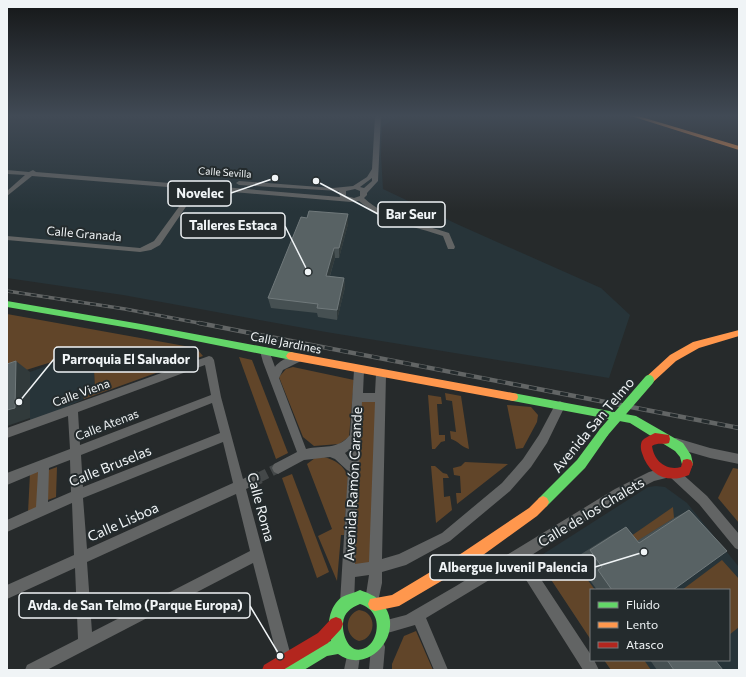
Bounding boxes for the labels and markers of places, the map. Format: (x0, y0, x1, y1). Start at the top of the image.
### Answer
callout: Novelec (168, 181, 231, 206)
callout: Bar Seur (378, 202, 445, 227)
callout: Talleres Estaca (181, 213, 285, 238)
callout: Parroquia El Salvador (54, 347, 198, 372)
callout: Albergue Juvenil Palencia (430, 555, 595, 580)
callout: Avda. de San Telmo (Parque Europa) (19, 593, 250, 618)

